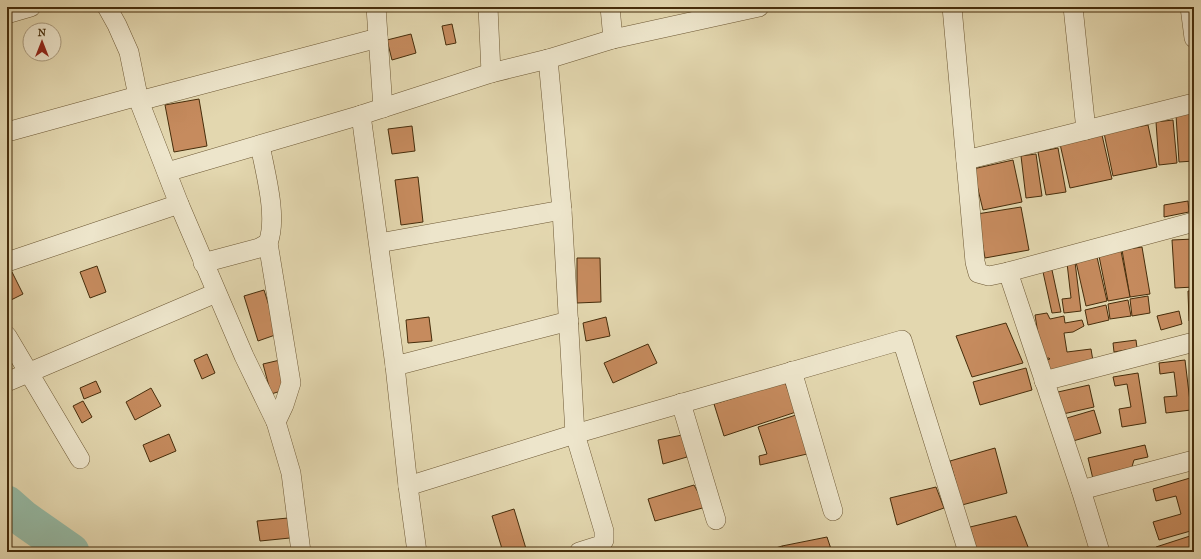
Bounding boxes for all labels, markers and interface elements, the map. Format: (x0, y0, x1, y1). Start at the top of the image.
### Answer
north arrow (22, 22, 62, 62)
text: N (38, 26, 47, 39)

